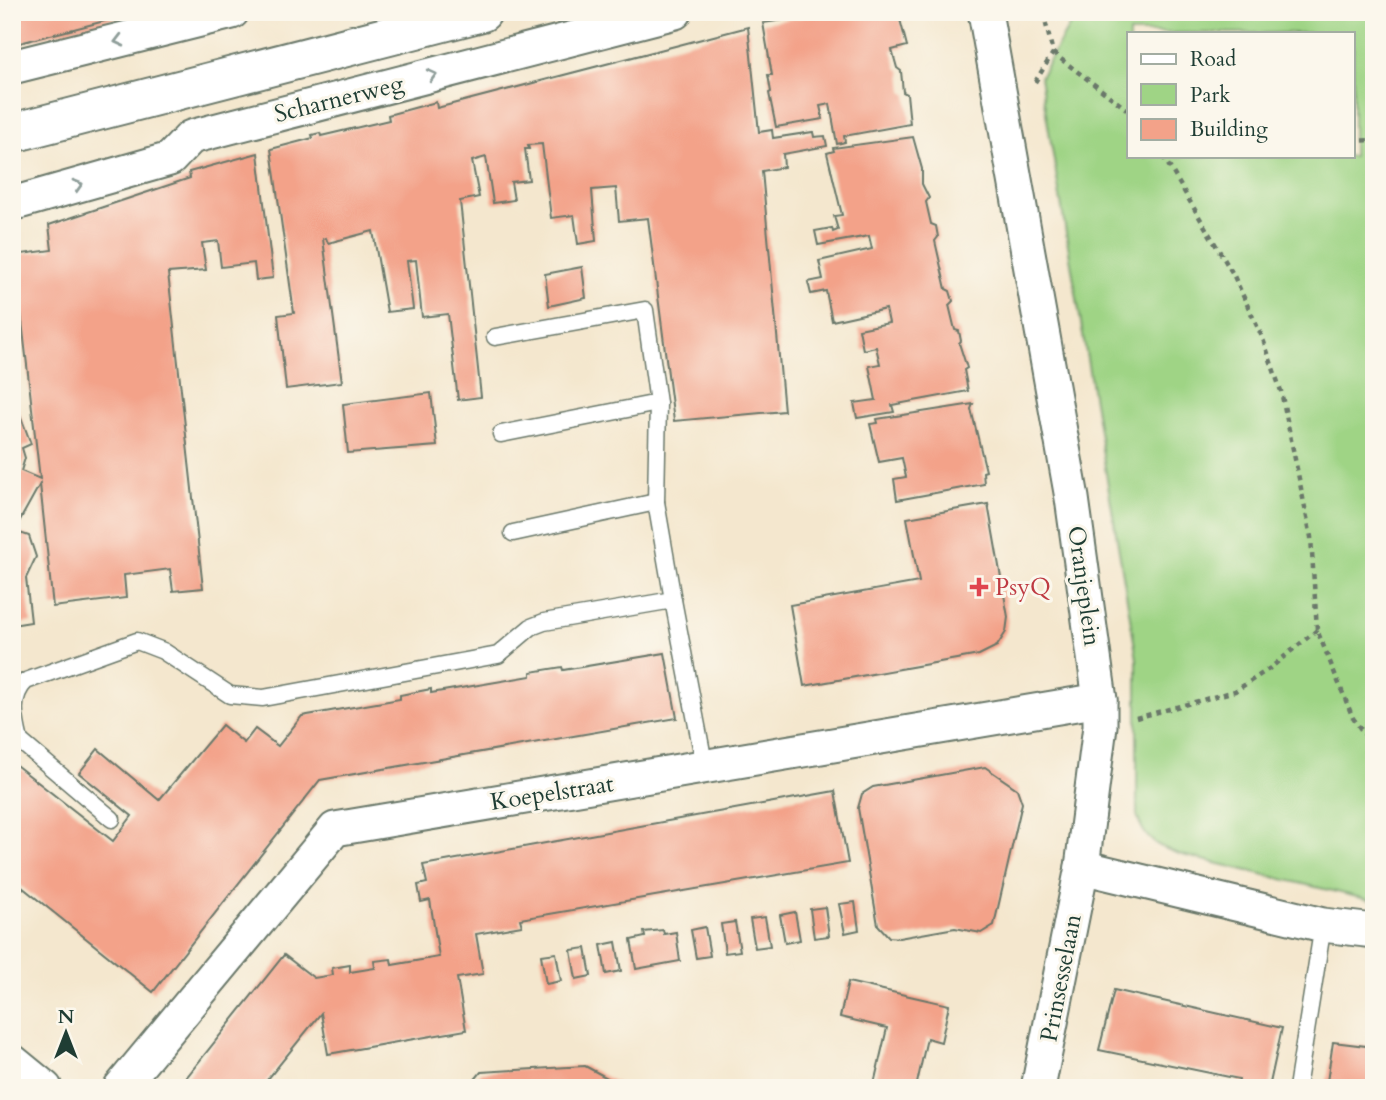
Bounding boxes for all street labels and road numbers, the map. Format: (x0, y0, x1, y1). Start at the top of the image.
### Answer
street label: Scharnerweg (271, 67, 408, 131)
street label: Oranjeplein (1059, 524, 1109, 649)
street label: Koepelstraat (488, 767, 616, 819)
street label: Prinsesselaan (1032, 911, 1090, 1045)

